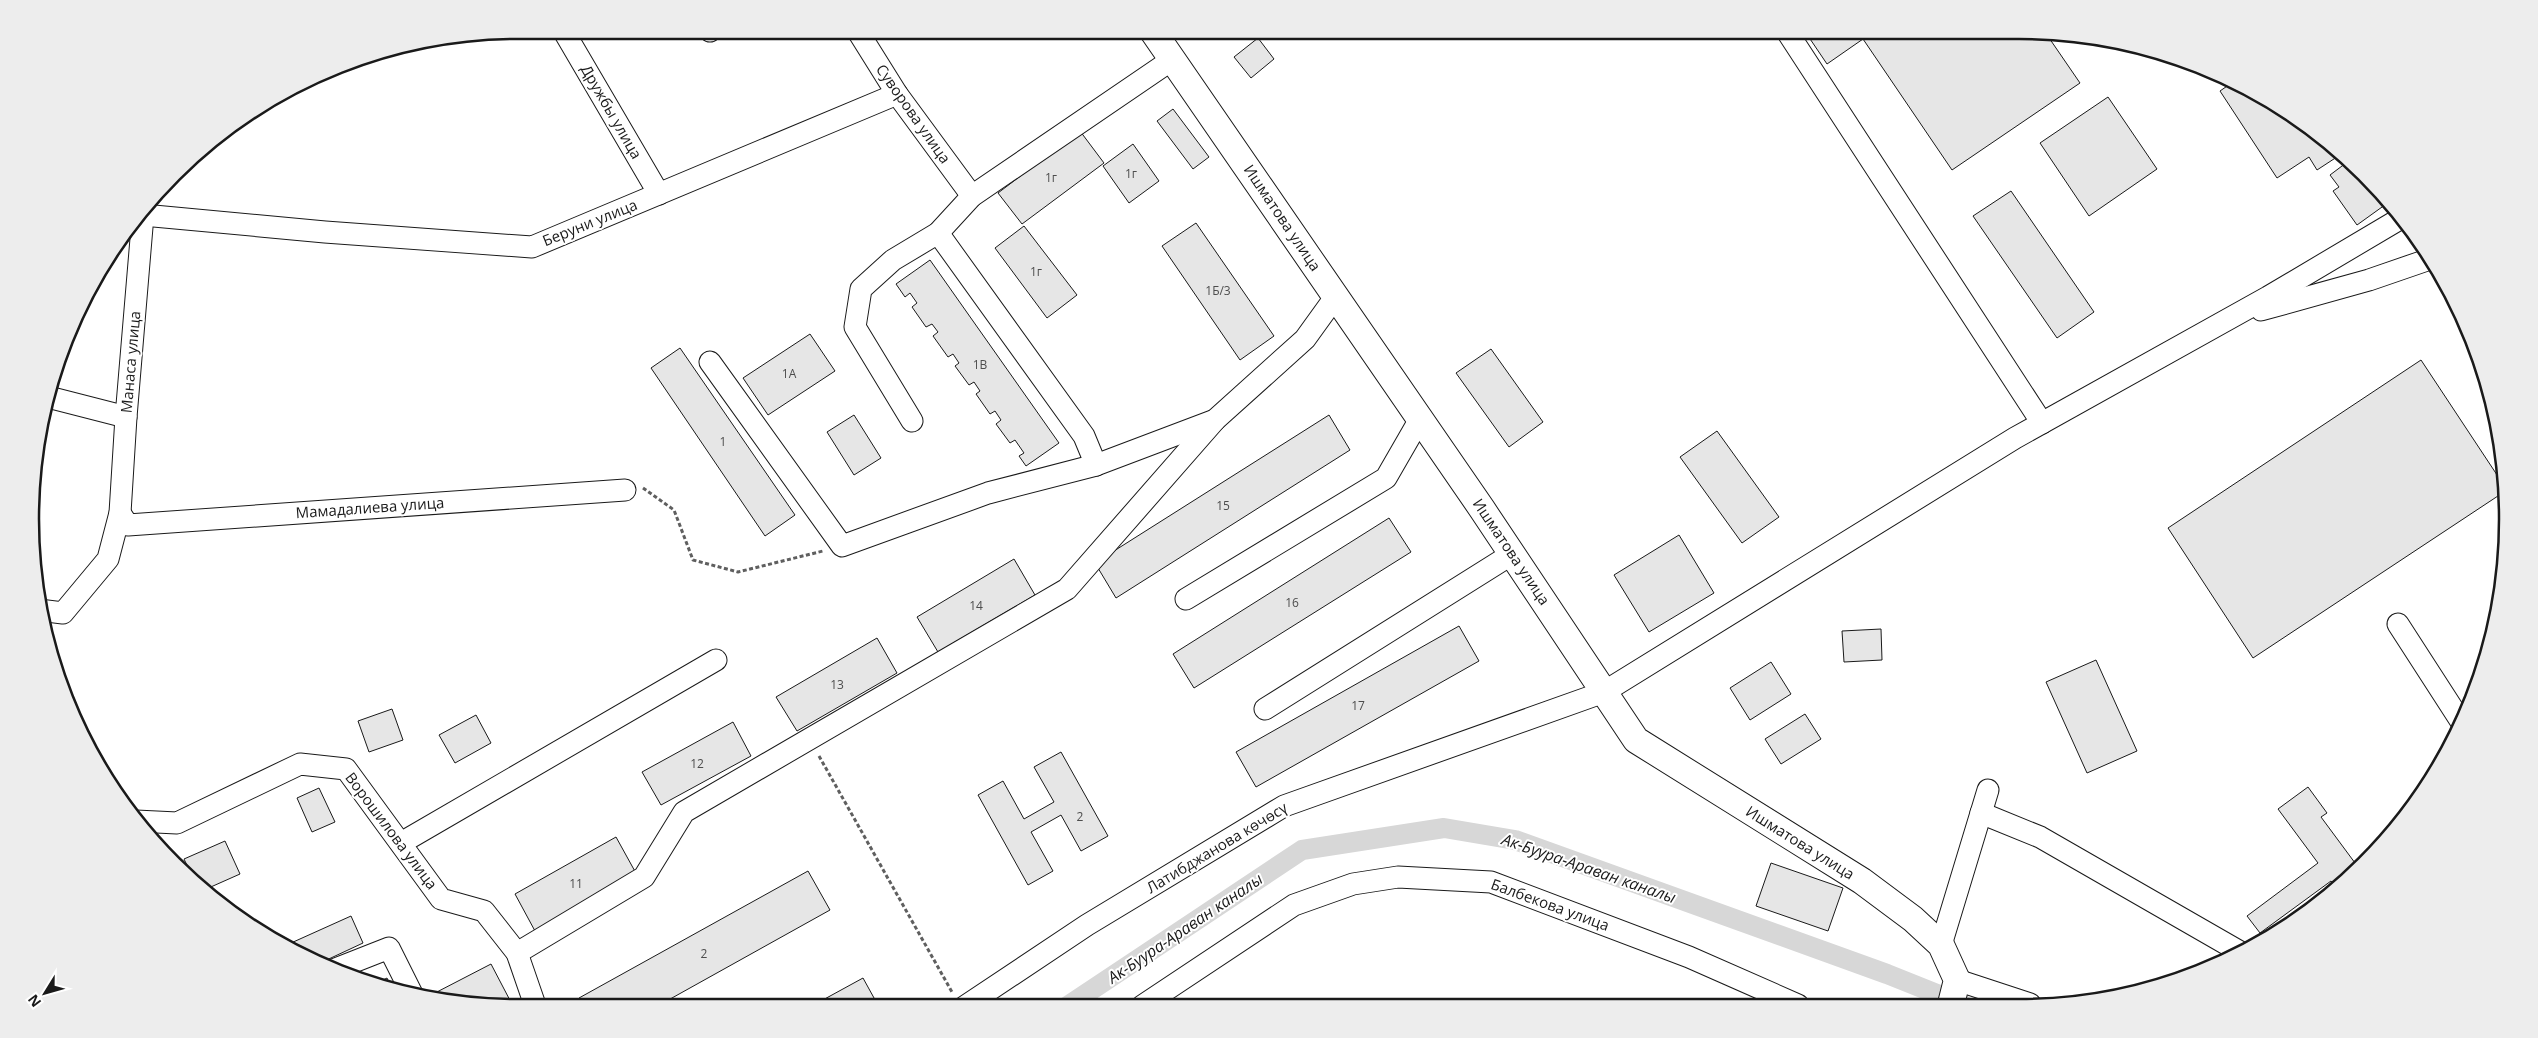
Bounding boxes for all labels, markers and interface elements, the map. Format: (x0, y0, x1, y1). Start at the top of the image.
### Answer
street label: Суворова улица (872, 60, 956, 167)
street label: Дружбы улица (577, 61, 647, 162)
street label: Ишматова улица (1240, 160, 1326, 275)
house number: 1г (1125, 165, 1137, 182)
house number: 1г (1045, 169, 1057, 186)
street label: Беруни улица (539, 194, 640, 250)
house number: 1г (1030, 263, 1042, 280)
house number: 1Б/3 (1205, 282, 1231, 299)
street label: Манаса улица (116, 310, 144, 414)
house number: 1В (973, 356, 988, 373)
house number: 1А (782, 365, 797, 382)
house number: 1 (720, 433, 726, 450)
street label: Мамадалиева улица (295, 492, 445, 522)
street label: Ишматова улица (1469, 494, 1555, 609)
house number: 15 (1216, 497, 1230, 514)
house number: 16 (1285, 594, 1299, 611)
house number: 14 (969, 597, 983, 614)
house number: 13 (830, 676, 844, 693)
house number: 17 (1351, 697, 1365, 714)
house number: 12 (690, 755, 704, 772)
street label: Ворошилова улица (341, 768, 442, 893)
street label: Латибджанова көчөсү (1142, 797, 1291, 897)
street label: Ишматова улица (1742, 801, 1859, 884)
house number: 2 (1077, 808, 1084, 825)
water label: Ак-Буура-Араван каналы (1498, 828, 1679, 908)
water label: Ак-Буура-Араван каналы (1102, 868, 1267, 989)
street label: Балбекова улица (1488, 873, 1612, 935)
house number: 11 (569, 875, 583, 892)
house number: 2 (701, 945, 708, 962)
north arrow (20, 968, 70, 1018)
text: N (23, 991, 45, 1011)

